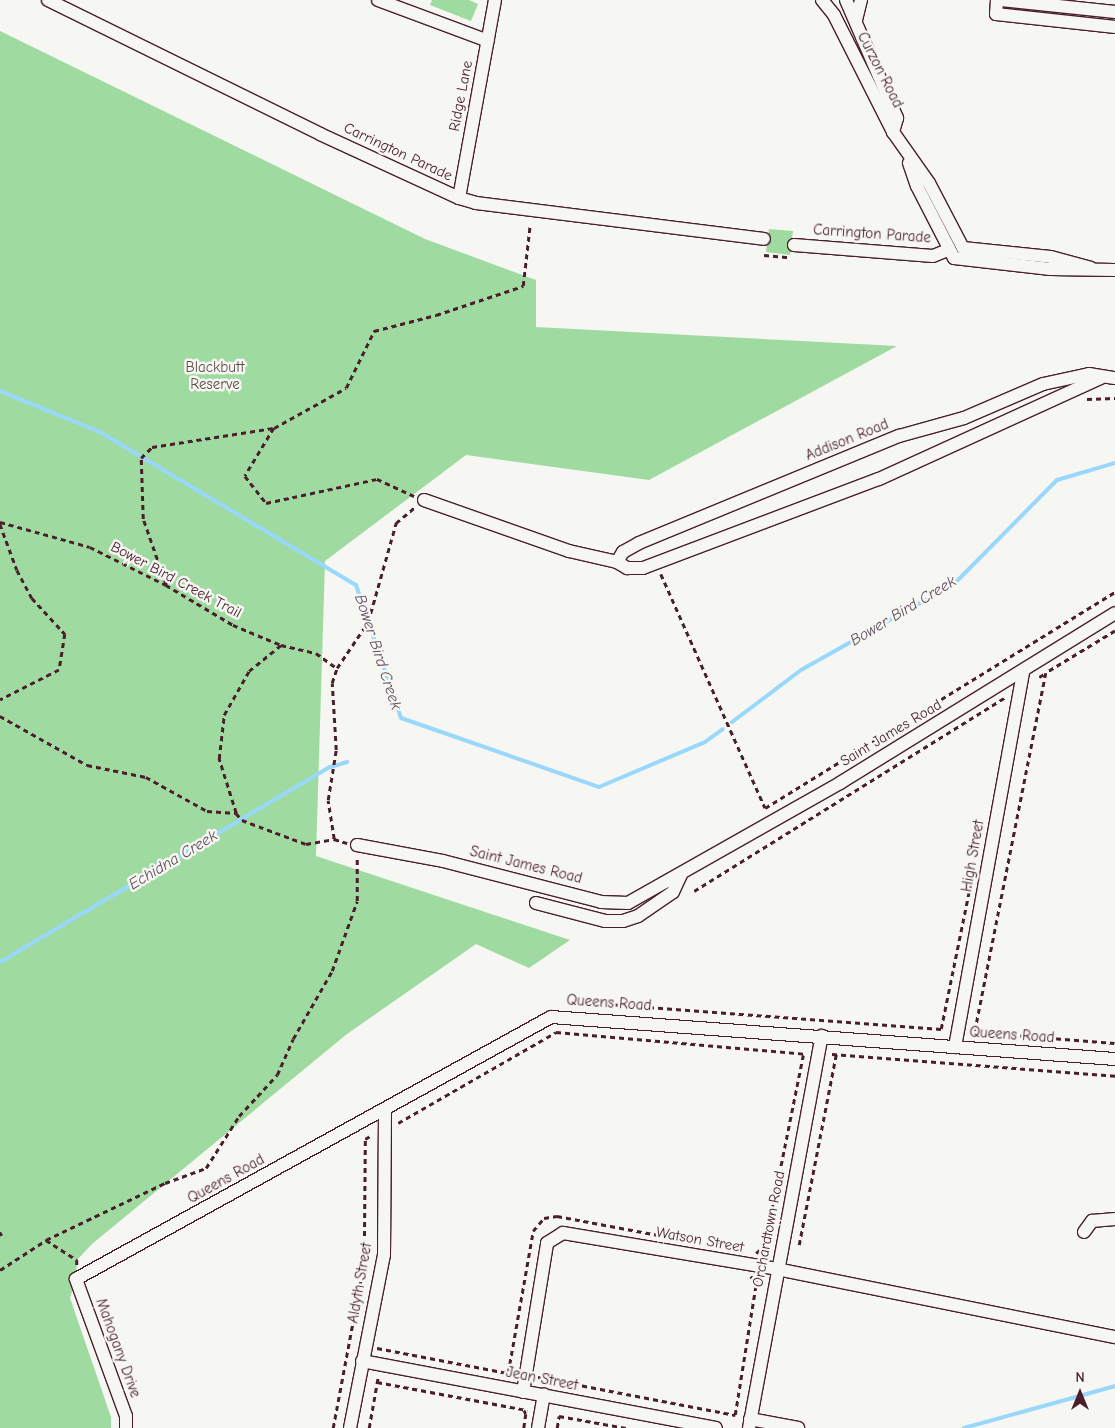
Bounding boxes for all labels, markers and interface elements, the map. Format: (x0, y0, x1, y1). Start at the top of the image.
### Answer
street label: Curzon Road (853, 29, 907, 111)
street label: Ridge Lane (445, 59, 477, 133)
street label: Carrington Parade (341, 119, 455, 185)
street label: Carrington Parade (813, 221, 931, 247)
park label: Blackbutt Reserve (185, 358, 245, 393)
street label: Addison Road (803, 415, 891, 465)
street label: Bower Bird Creek Trail (108, 538, 244, 622)
water label: Bower Bird Creek (846, 572, 960, 650)
water label: Bower Bird Creek (350, 592, 406, 712)
street label: Saint James Road (837, 696, 945, 770)
street label: High Street (958, 819, 988, 893)
water label: Echidna Creek (125, 826, 221, 894)
street label: Saint James Road (468, 842, 584, 888)
street label: Queens Road (566, 991, 652, 1015)
street label: Queens Road (969, 1023, 1055, 1047)
street label: Queens Road (184, 1150, 268, 1208)
street label: Orchardtown Road (749, 1169, 789, 1289)
street label: Watson Street (655, 1223, 745, 1257)
street label: Aldyth Street (344, 1241, 376, 1325)
street label: Mahogany Drive (92, 1296, 144, 1400)
street label: Jean Street (504, 1363, 580, 1395)
north arrow (1055, 1368, 1105, 1418)
text: N (1075, 1369, 1085, 1386)

